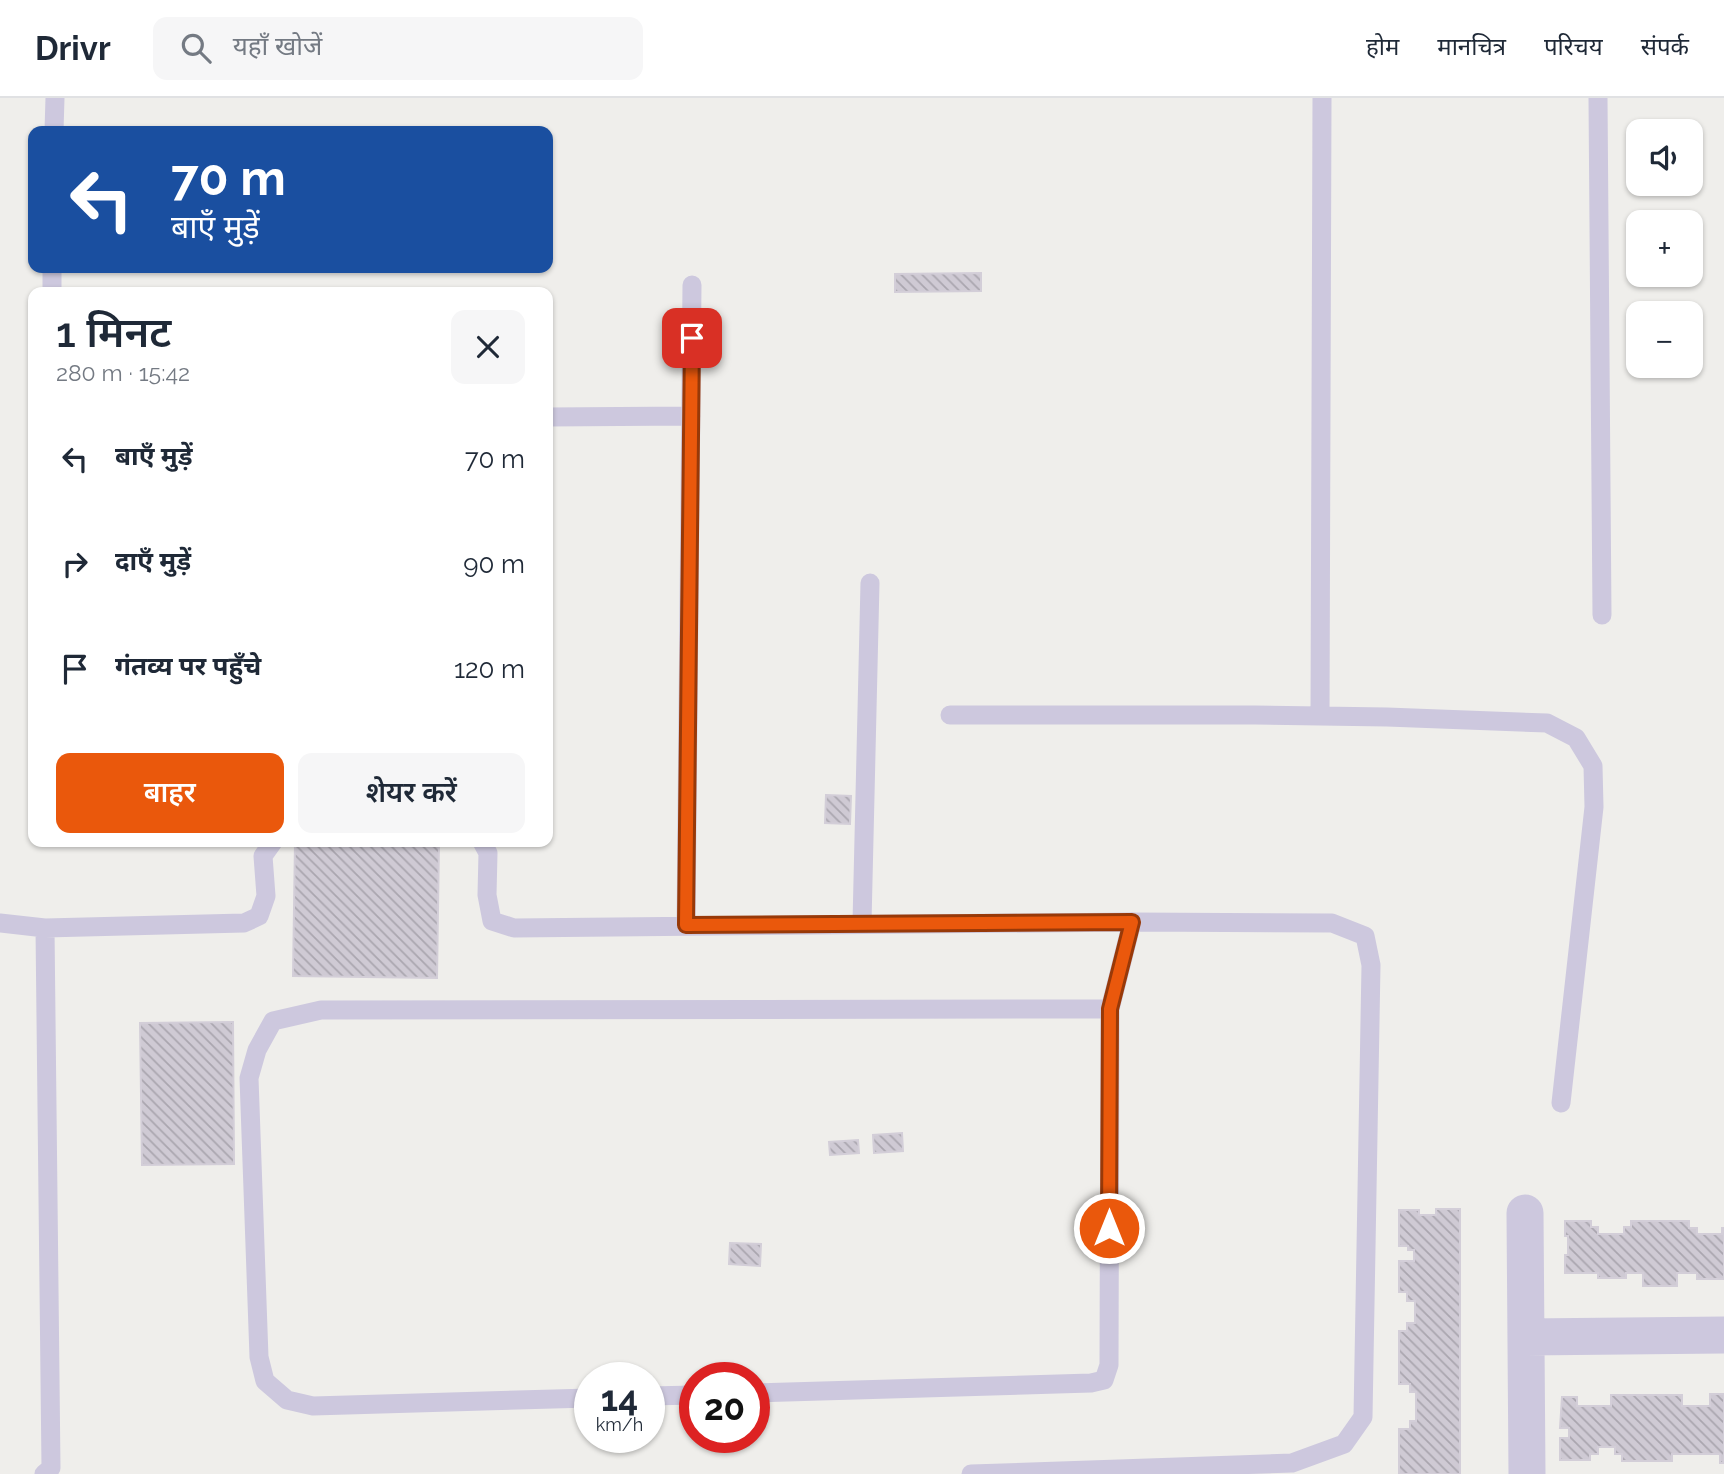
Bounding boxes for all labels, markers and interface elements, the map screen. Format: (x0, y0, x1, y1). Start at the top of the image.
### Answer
search box (153, 17, 643, 80)
text: Drivr (35, 29, 111, 68)
icon: search (177, 29, 215, 67)
text: यहाँ खोजें (233, 31, 322, 61)
text: होम (1366, 32, 1399, 61)
text: मानचित्र (1437, 32, 1506, 61)
text: परिचय (1544, 32, 1603, 61)
text: संपर्क (1641, 32, 1689, 61)
map controls (1626, 119, 1703, 378)
button: sound (1626, 119, 1703, 196)
text: 70 m (171, 149, 286, 206)
icon: left (56, 154, 147, 245)
text: बाएँ मुड़ें (171, 208, 260, 245)
button: + (1626, 210, 1703, 287)
button: − (1626, 301, 1703, 378)
text: 1 मिनट (56, 308, 171, 357)
pin (662, 308, 722, 368)
button: close (451, 310, 525, 384)
icon: arrive (673, 319, 711, 357)
text: 280 m · 15:42 (56, 359, 190, 386)
icon: left (56, 440, 94, 478)
text: बाएँ मुड़ें (115, 441, 193, 471)
text: 70 m (465, 444, 525, 474)
icon: right (56, 545, 94, 583)
text: दाएँ मुड़ें (115, 546, 191, 576)
text: 90 m (463, 549, 525, 579)
icon: arrive (56, 650, 94, 688)
text: गंतव्य पर पहुँचे (115, 651, 261, 681)
text: 120 m (454, 654, 525, 684)
button: बाहर (56, 753, 284, 833)
button: शेयर करें (298, 753, 525, 833)
position arrow (1072, 1191, 1146, 1265)
speed limit sign: 20 (679, 1362, 770, 1453)
text: 14 (601, 1378, 638, 1419)
text: km/h (596, 1414, 643, 1435)

